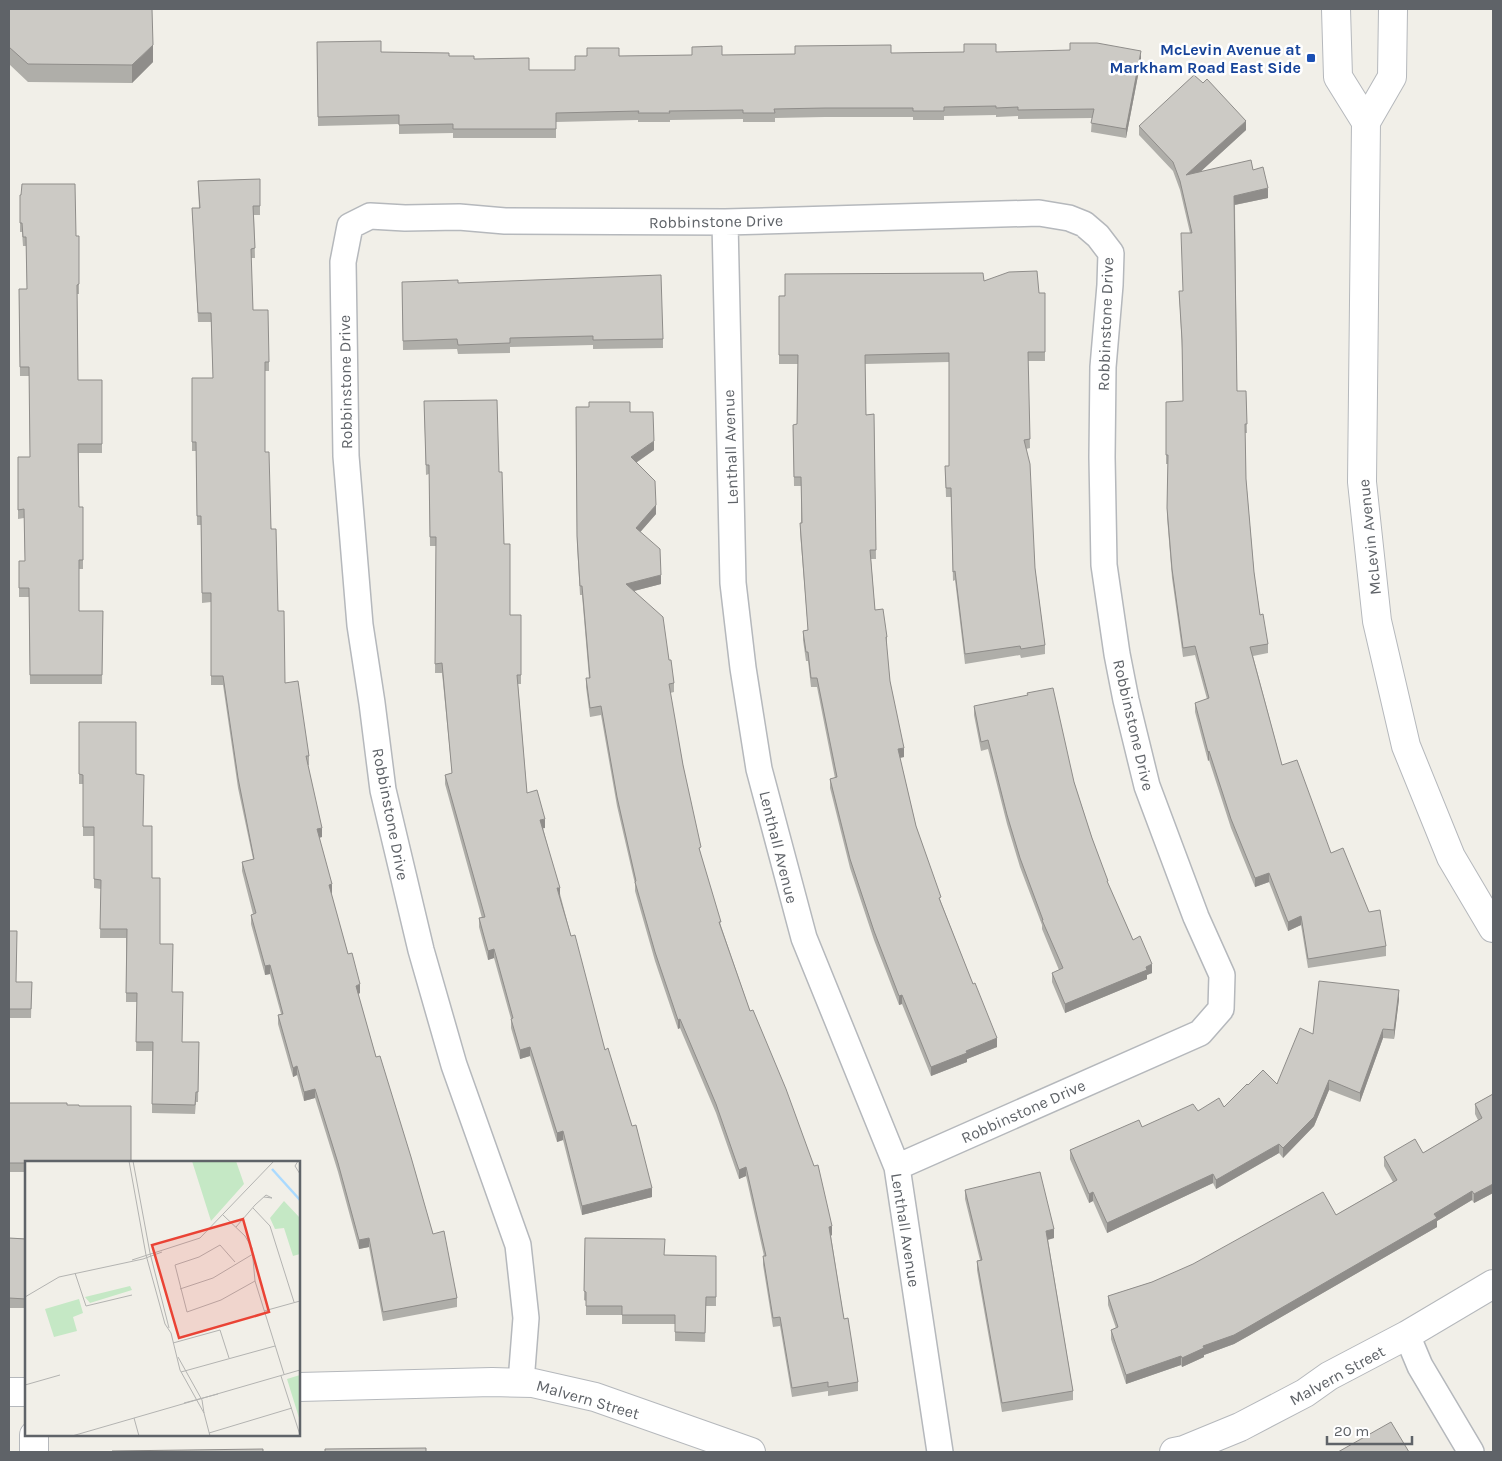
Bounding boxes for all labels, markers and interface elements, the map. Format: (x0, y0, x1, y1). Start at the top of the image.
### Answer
place label: McLevin Avenue at Markham Road East Side (1109, 40, 1301, 77)
marker: McLevin Avenue at Markham Road East Side (1305, 52, 1317, 64)
street label: Robbinstone Drive (649, 211, 783, 232)
street label: Robbinstone Drive (1094, 257, 1117, 391)
street label: Robbinstone Drive (335, 315, 356, 449)
street label: Lenthall Avenue (719, 389, 742, 505)
street label: McLevin Avenue (1354, 478, 1385, 596)
street label: Robbinstone Drive (1109, 658, 1158, 793)
street label: Robbinstone Drive (368, 746, 413, 882)
street label: Lenthall Avenue (755, 789, 802, 905)
street label: Robbinstone Drive (958, 1075, 1088, 1147)
inset map (25, 1161, 300, 1436)
street label: Lenthall Avenue (887, 1172, 924, 1288)
street label: Malvern Street (1286, 1341, 1388, 1410)
street label: Malvern Street (534, 1376, 642, 1423)
scale bar (1327, 1414, 1412, 1446)
text: 20 m (1334, 1422, 1369, 1440)

